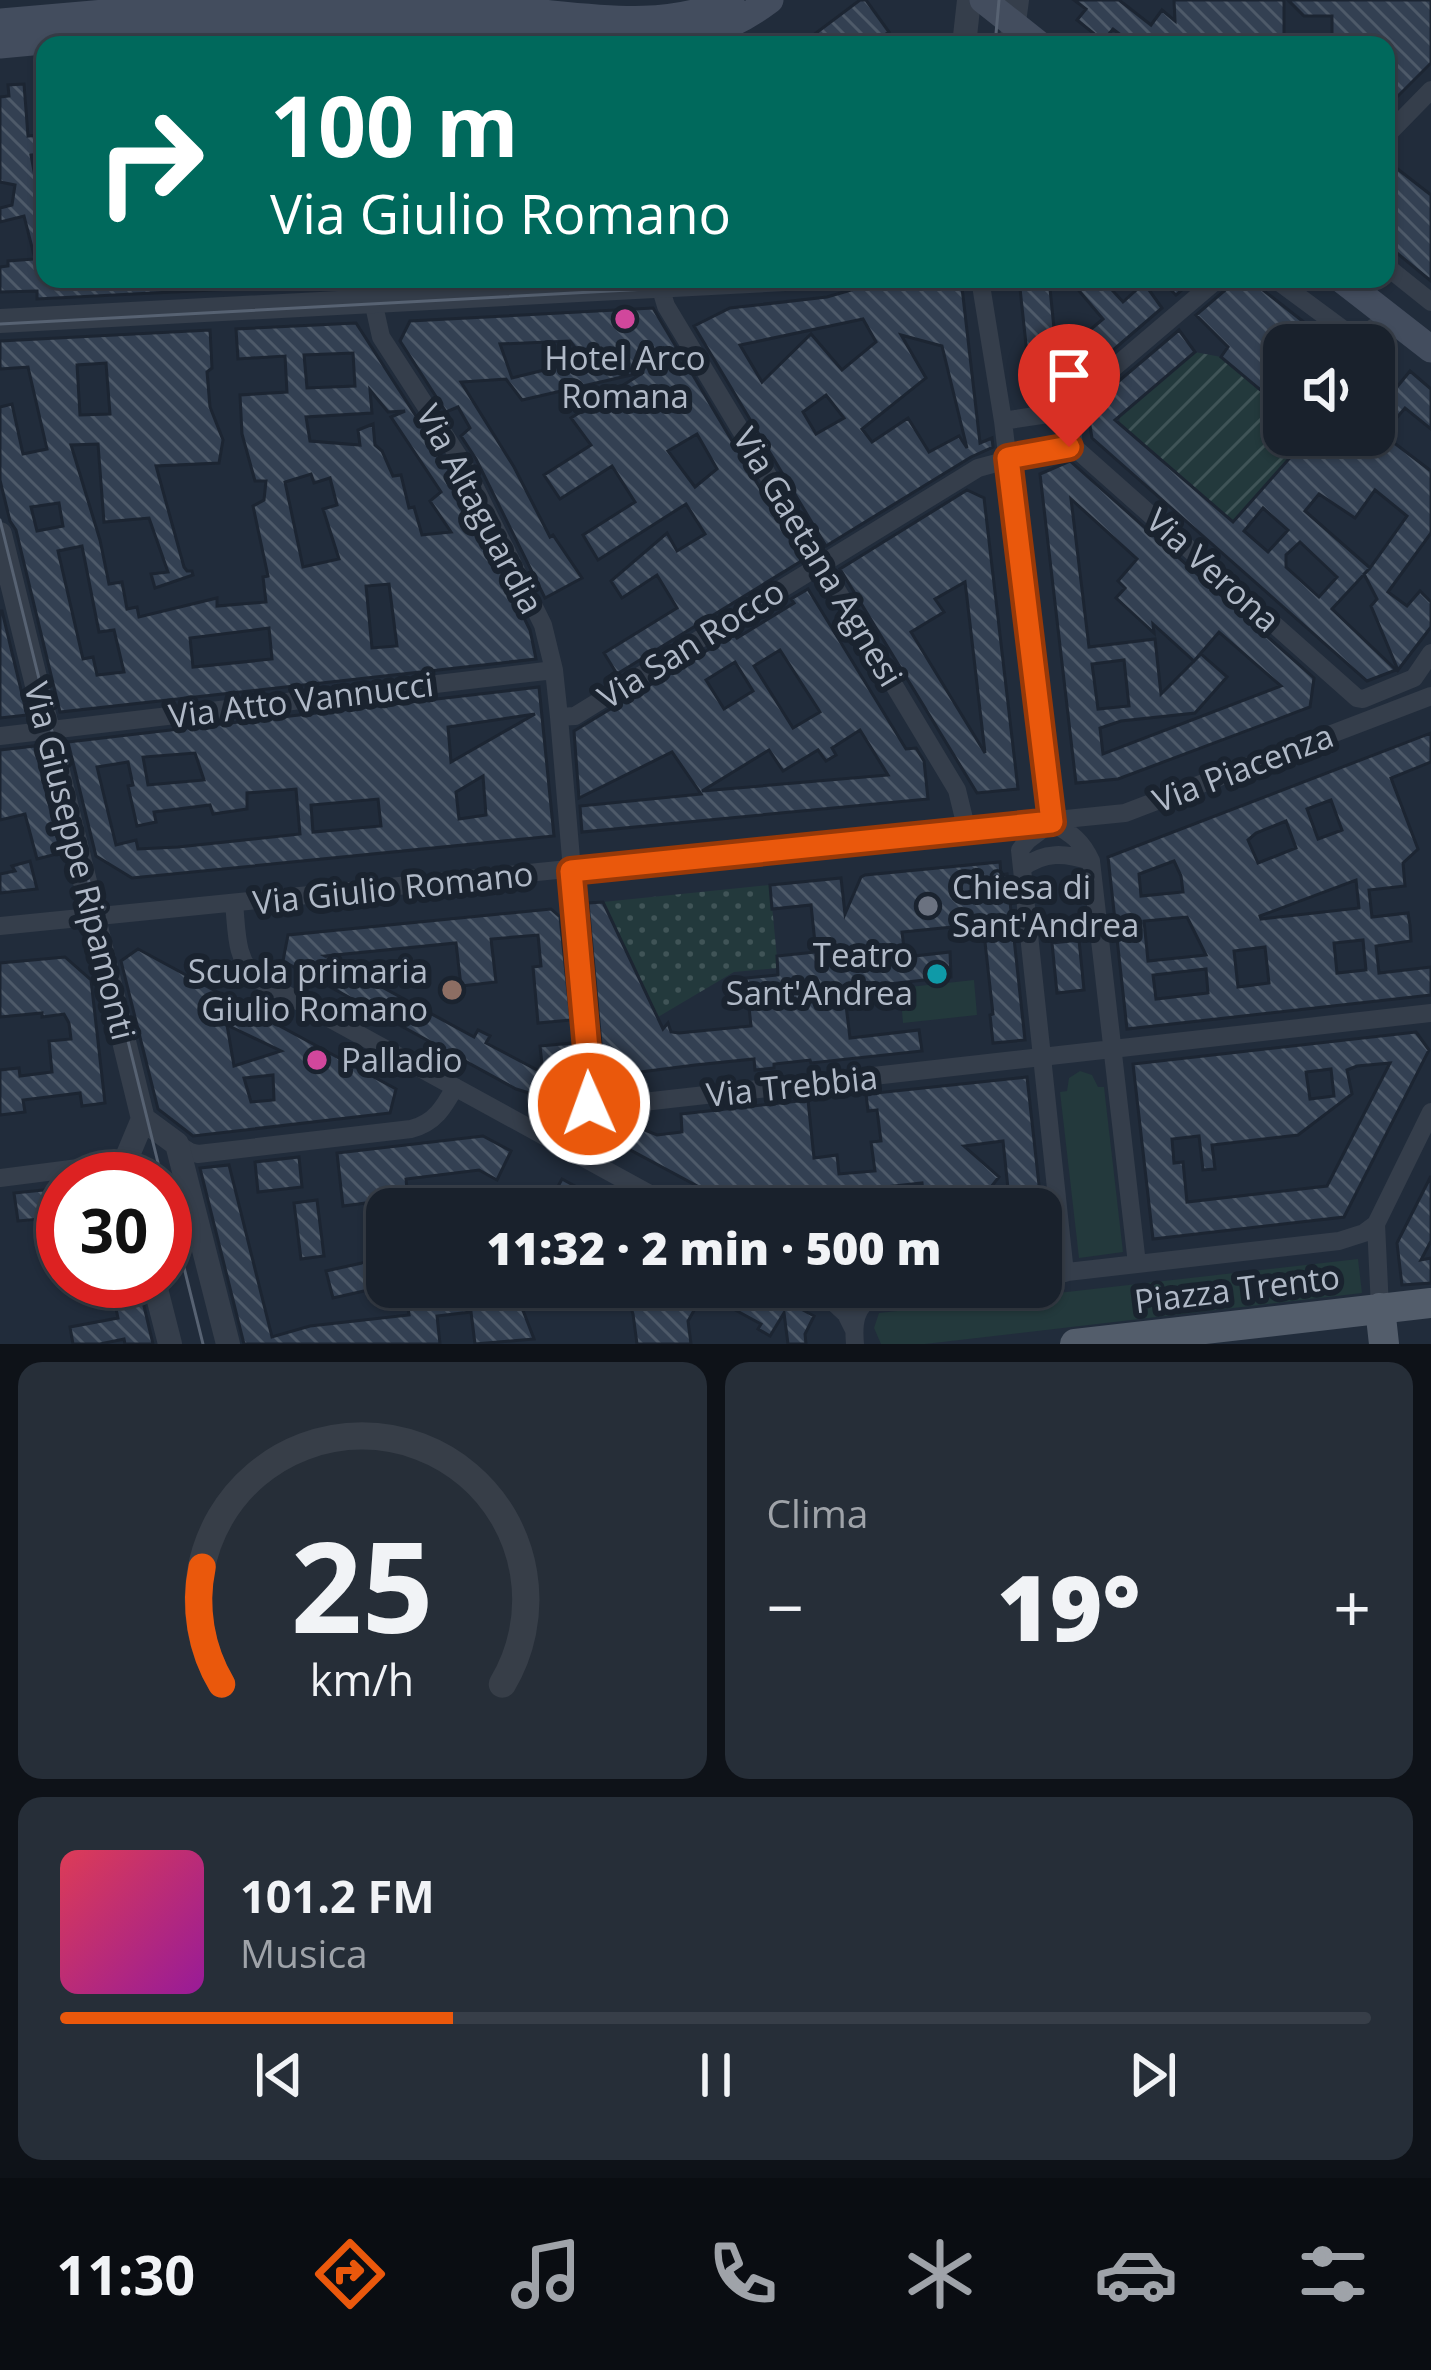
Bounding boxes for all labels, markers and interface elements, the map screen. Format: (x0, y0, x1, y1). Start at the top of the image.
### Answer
text: 100 m (270, 67, 518, 182)
icon: right (72, 84, 228, 240)
text: Via Giulio Romano (270, 176, 731, 250)
marker: Hotel Arco Romana (612, 306, 638, 332)
pin (1018, 324, 1120, 447)
map controls (1263, 324, 1395, 456)
button: sound (1263, 324, 1395, 456)
place label: Hotel Arco Romana (544, 335, 706, 418)
icon: arrive (1036, 342, 1102, 408)
street label: Via Altaguardia (406, 396, 555, 621)
street label: Via Gaetana Agnesi (723, 419, 914, 695)
street label: Via Verona (1137, 498, 1290, 642)
street label: Via San Rocco (589, 568, 792, 719)
street label: Via Atto Vannucci (166, 661, 436, 738)
street label: Via Giuseppe Ripamonti (14, 677, 147, 1044)
street label: Via Piacenza (1146, 713, 1339, 823)
street label: Via Giulio Romano (250, 850, 535, 925)
place label: Chiesa di Sant'Andrea (952, 864, 1139, 947)
marker: Chiesa di Sant'Andrea (915, 893, 941, 919)
place label: Teatro Sant'Andrea (726, 932, 913, 1015)
place label: Scuola primaria Giulio Romano (188, 948, 428, 1031)
marker: Teatro Sant'Andrea (924, 961, 950, 987)
marker: Scuola primaria Giulio Romano (439, 977, 465, 1003)
place label: Palladio (341, 1037, 463, 1082)
position arrow (526, 1041, 652, 1167)
marker: Palladio (304, 1047, 330, 1073)
street label: Via Trebbia (704, 1054, 880, 1117)
speed limit sign: 30 (36, 1152, 192, 1308)
text: 11:32 · 2 min · 500 m (487, 1217, 941, 1278)
street label: Piazza Trento (1132, 1254, 1342, 1323)
text: Clima (767, 1486, 869, 1539)
text: 25 (291, 1500, 434, 1670)
text: 19° (997, 1545, 1140, 1667)
text: − (767, 1561, 804, 1651)
text: + (1333, 1561, 1371, 1651)
text: km/h (310, 1649, 414, 1708)
text: 101.2 FM (240, 1865, 435, 1926)
text: Musica (240, 1926, 368, 1979)
icon: previous (246, 2042, 312, 2108)
icon: pause (683, 2042, 749, 2108)
icon: next (1120, 2042, 1186, 2108)
icon: directions (308, 2232, 392, 2316)
icon: music (504, 2232, 588, 2316)
icon: phone (701, 2232, 785, 2316)
icon: climate (898, 2232, 982, 2316)
icon: car (1094, 2232, 1178, 2316)
icon: filters (1291, 2232, 1375, 2316)
text: 11:30 (56, 2237, 195, 2311)

